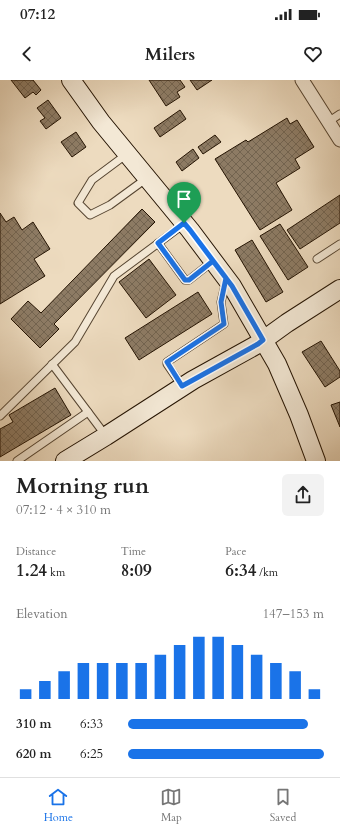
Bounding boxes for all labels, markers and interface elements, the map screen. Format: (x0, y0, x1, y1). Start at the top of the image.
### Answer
text: 07:12 (20, 4, 55, 24)
text: Milers (145, 42, 195, 67)
icon: back (16, 43, 38, 65)
icon: heart (302, 43, 324, 65)
pin (167, 182, 201, 223)
icon: arrive (173, 188, 195, 210)
text: Morning run (16, 471, 149, 501)
button: share (282, 474, 324, 516)
text: 07:12 · 4 × 310 m (16, 501, 111, 519)
text: Distance (16, 544, 56, 559)
text: Time (121, 544, 146, 559)
text: Pace (225, 544, 247, 559)
text: 1.24 (16, 559, 47, 582)
text: 8:09 (121, 559, 152, 582)
text: 6:34 (225, 559, 256, 582)
text: km (47, 565, 65, 580)
text: /km (256, 565, 278, 580)
text: Elevation (16, 605, 68, 623)
text: 147–153 m (262, 605, 324, 623)
text: 310 m (16, 715, 51, 733)
text: 6:33 (80, 715, 103, 733)
text: 620 m (16, 745, 51, 763)
text: 6:25 (80, 745, 103, 763)
tab: Home (44, 786, 73, 825)
tab: Map (160, 786, 182, 825)
tab: Saved (270, 786, 296, 825)

